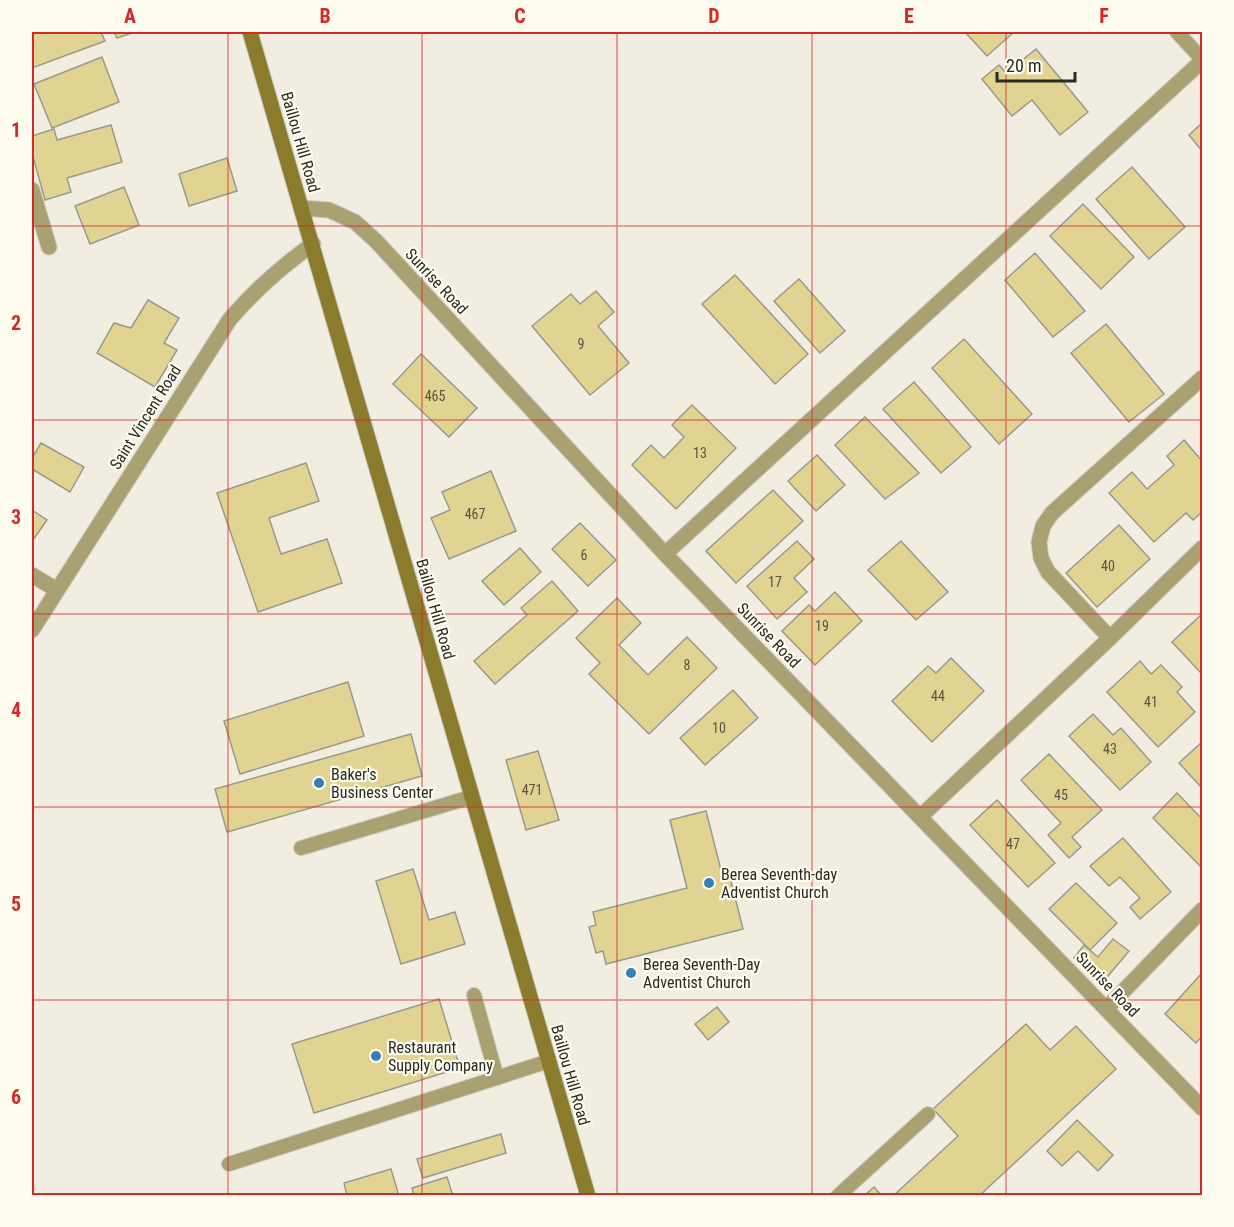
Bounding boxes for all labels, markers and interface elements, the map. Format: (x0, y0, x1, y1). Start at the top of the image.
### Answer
text: A (124, 4, 136, 28)
text: B (319, 4, 331, 28)
text: C (514, 4, 526, 28)
text: D (708, 4, 720, 28)
text: E (904, 4, 914, 28)
text: F (1099, 4, 1109, 28)
scale bar (997, 45, 1075, 83)
text: 20 m (1006, 55, 1041, 76)
street label: Baillou Hill Road (277, 90, 324, 195)
text: 1 (11, 118, 21, 142)
street label: Sunrise Road (401, 245, 472, 318)
text: 2 (11, 311, 21, 335)
house number: 9 (578, 336, 584, 352)
street label: Saint Vincent Road (106, 362, 185, 473)
house number: 465 (425, 388, 445, 404)
house number: 13 (693, 445, 707, 461)
text: 3 (11, 505, 21, 529)
house number: 467 (465, 506, 485, 522)
house number: 6 (581, 547, 588, 563)
street label: Baillou Hill Road (412, 557, 459, 662)
house number: 40 (1101, 558, 1115, 574)
house number: 17 (768, 574, 782, 590)
street label: Sunrise Road (733, 599, 804, 672)
house number: 19 (815, 618, 829, 634)
house number: 8 (684, 657, 691, 673)
house number: 44 (931, 688, 945, 704)
house number: 41 (1144, 694, 1158, 710)
text: 4 (11, 698, 21, 722)
house number: 10 (712, 720, 726, 736)
house number: 43 (1103, 741, 1117, 757)
place label: Baker's Business Center (331, 765, 434, 802)
marker: Baker's Business Center (312, 776, 326, 790)
house number: 471 (522, 782, 542, 798)
house number: 45 (1054, 787, 1068, 803)
house number: 47 (1006, 836, 1020, 852)
place label: Berea Seventh-day Adventist Church (721, 865, 837, 902)
marker: Berea Seventh-day Adventist Church (702, 876, 716, 890)
text: 5 (11, 892, 21, 916)
street label: Sunrise Road (1072, 948, 1143, 1021)
place label: Berea Seventh-Day Adventist Church (643, 955, 761, 992)
marker: Berea Seventh-Day Adventist Church (624, 966, 638, 980)
street label: Baillou Hill Road (547, 1023, 594, 1128)
place label: Restaurant Supply Company (388, 1038, 493, 1075)
marker: Restaurant Supply Company (369, 1049, 383, 1063)
text: 6 (11, 1085, 21, 1109)

